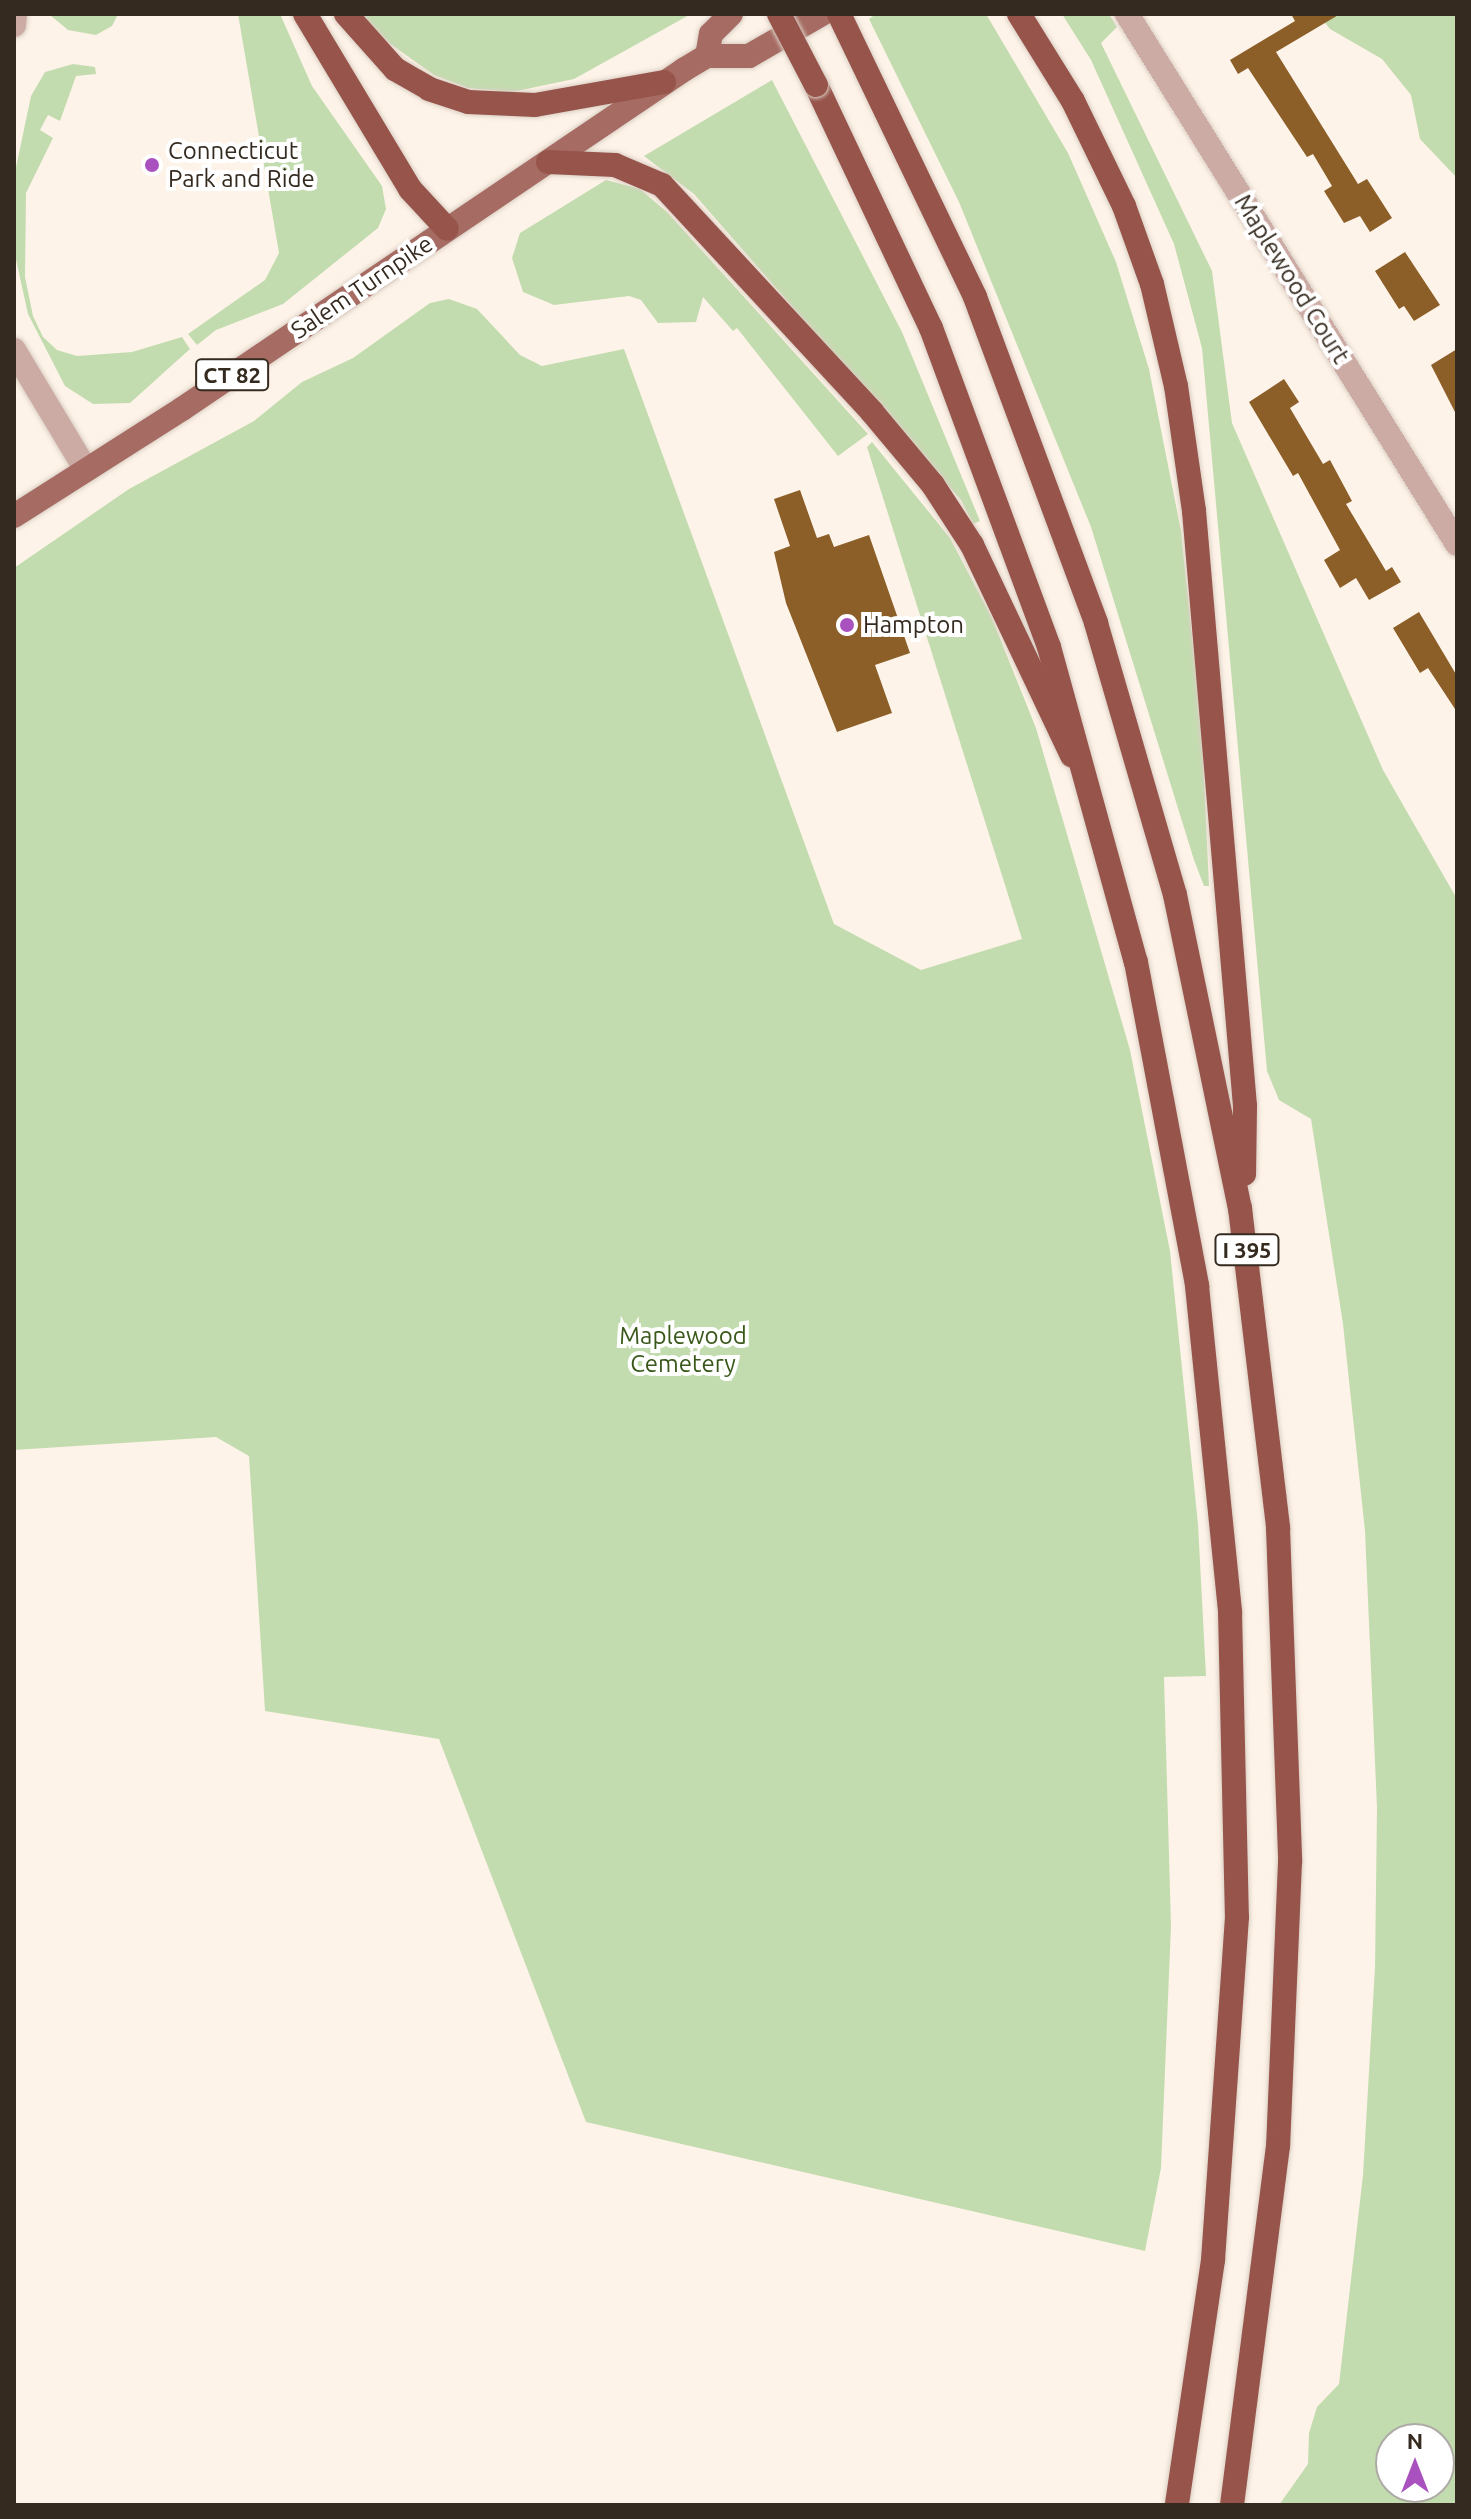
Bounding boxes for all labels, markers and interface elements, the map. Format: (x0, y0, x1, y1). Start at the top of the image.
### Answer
place label: Connecticut Park and Ride (168, 137, 315, 193)
marker: Connecticut Park and Ride (143, 156, 161, 174)
street label: Maplewood Court (1228, 189, 1356, 369)
street label: Salem Turnpike (286, 229, 438, 345)
road number: CT 82 (194, 357, 270, 393)
place label: Hampton (863, 611, 964, 639)
marker: Hampton (838, 616, 856, 634)
road number: I 395 (1213, 1232, 1281, 1268)
park label: Maplewood Cemetery (619, 1322, 747, 1378)
north arrow (1375, 2423, 1455, 2503)
text: N (1407, 2428, 1423, 2453)

